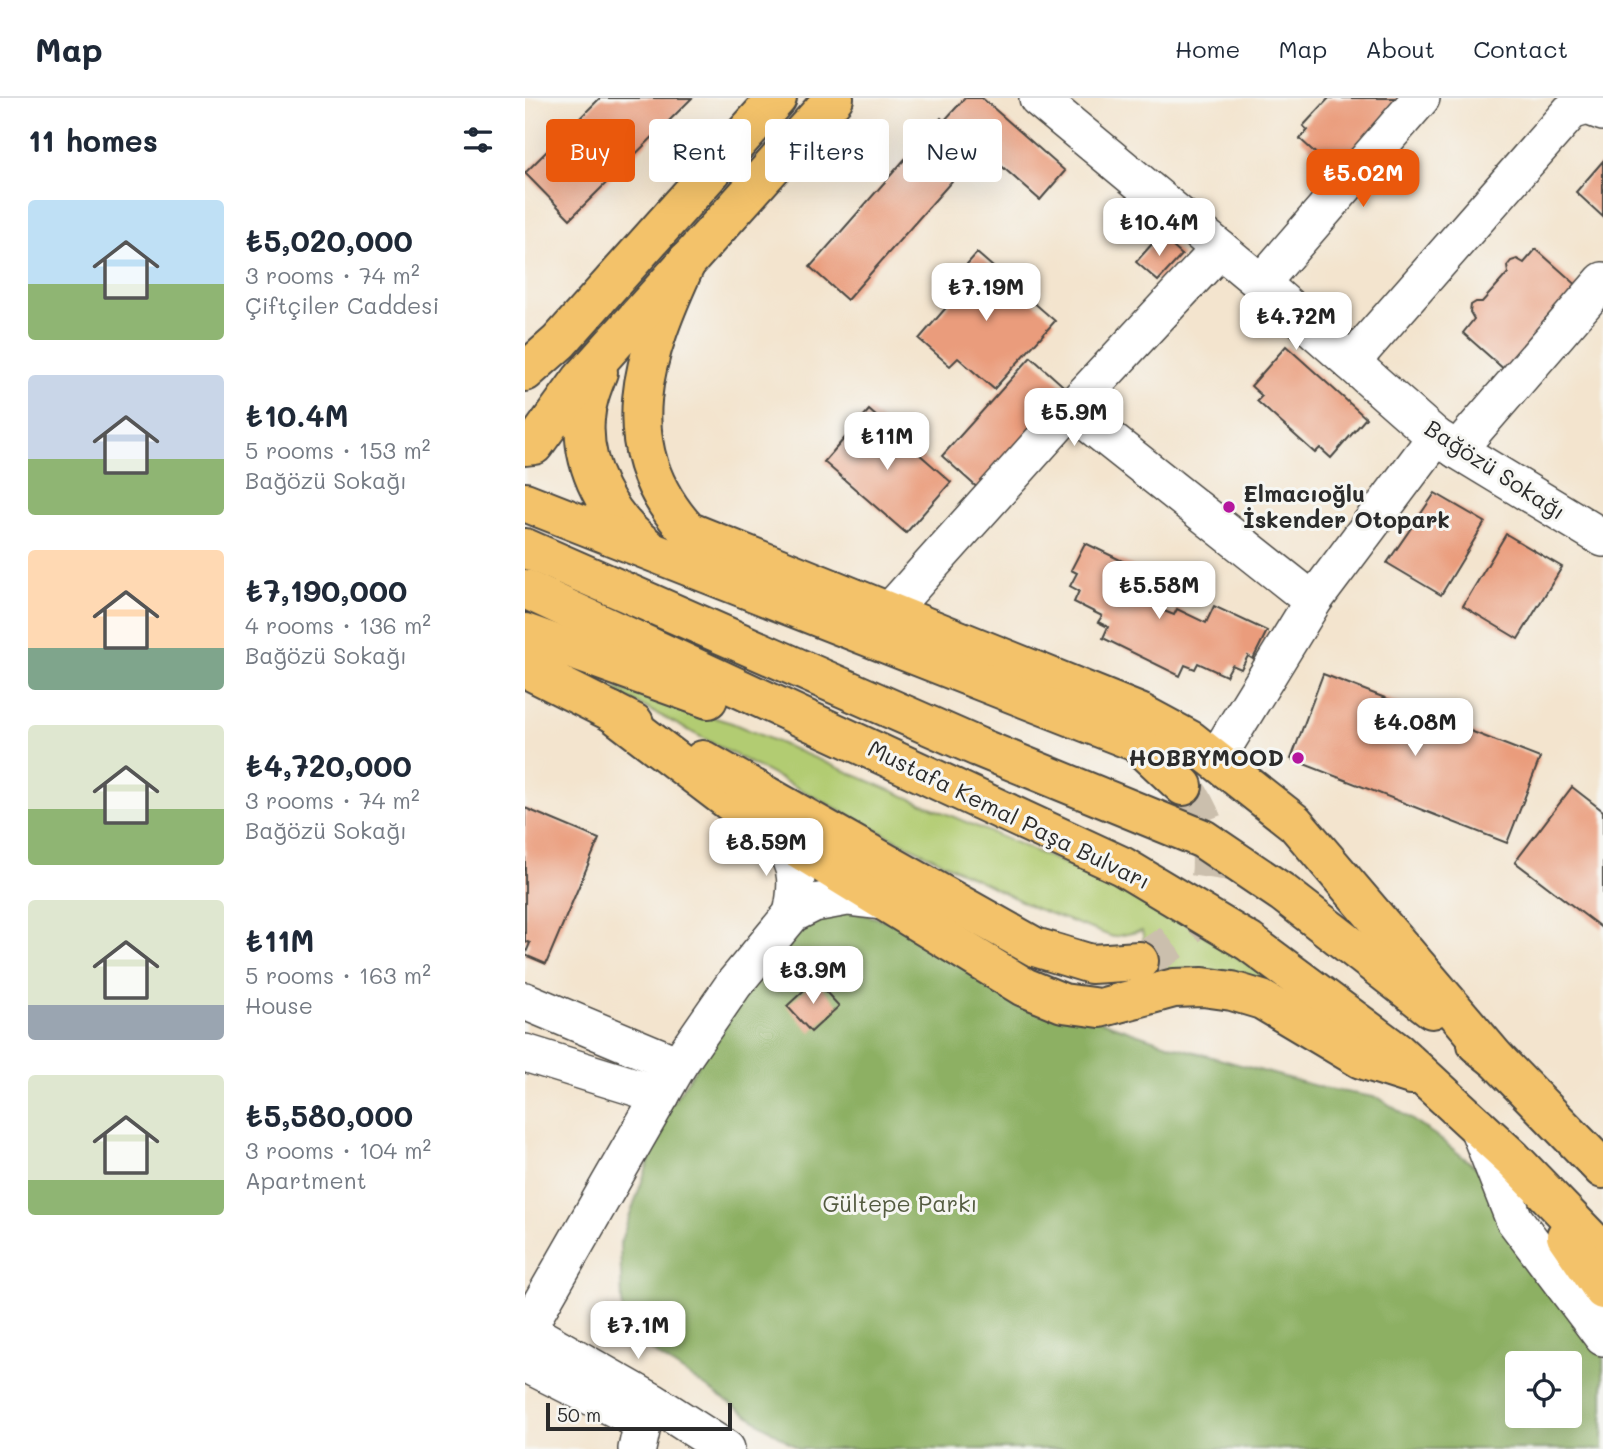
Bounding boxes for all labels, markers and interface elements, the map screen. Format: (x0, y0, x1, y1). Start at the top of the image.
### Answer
text: Map (35, 27, 103, 70)
text: Home (1175, 33, 1240, 64)
text: Map (1278, 33, 1327, 64)
text: About (1365, 33, 1435, 64)
text: Contact (1473, 33, 1568, 64)
chip: Buy (546, 119, 635, 182)
chip: Rent (649, 119, 751, 182)
chip: Filters (765, 119, 889, 182)
chip: New (903, 119, 1002, 182)
text: 11 homes (28, 120, 158, 160)
icon: filters (459, 121, 497, 159)
pin: ₺5.02M (1306, 150, 1420, 209)
text: ₺5.02M (1322, 157, 1404, 187)
pin: ₺10.4M (1102, 198, 1216, 258)
text: ₺10.4M (1119, 206, 1199, 236)
text: ₺5,020,000 (245, 220, 413, 260)
icon: home (84, 228, 168, 312)
text: 3 rooms · 74 m² (245, 260, 420, 290)
pin: ₺7.19M (929, 264, 1043, 323)
text: ₺7.19M (948, 271, 1024, 301)
text: Çiftçiler Caddesi (245, 290, 439, 320)
pin: ₺4.72M (1239, 292, 1353, 352)
text: ₺4.72M (1256, 300, 1336, 330)
pin: ₺5.9M (1025, 388, 1123, 448)
text: ₺10.4M (245, 395, 349, 435)
text: ₺5.9M (1040, 396, 1108, 426)
icon: home (84, 403, 168, 487)
pin: ₺11M (846, 412, 928, 472)
street label: Bağözü Sokağı (1419, 412, 1572, 526)
text: ₺11M (860, 420, 914, 450)
text: 5 rooms · 153 m² (245, 435, 430, 465)
text: Bağözü Sokağı (245, 465, 407, 495)
place label: Elmacıoğlu İskender Otopark (1243, 478, 1450, 534)
marker: Elmacıoğlu İskender Otopark (1221, 499, 1237, 515)
pin: ₺5.58M (1102, 561, 1216, 621)
text: ₺5.58M (1118, 569, 1200, 599)
text: ₺7,190,000 (245, 570, 407, 610)
icon: home (84, 578, 168, 662)
text: 4 rooms · 136 m² (245, 610, 431, 640)
text: Bağözü Sokağı (245, 640, 407, 670)
pin: ₺4.08M (1358, 698, 1472, 758)
text: ₺4.08M (1373, 706, 1457, 736)
street label: Mustafa Kemal Paşa Bulvarı (863, 733, 1155, 896)
place label: HOBBYMOOD (1128, 742, 1284, 772)
text: ₺4,720,000 (245, 745, 412, 785)
marker: HOBBYMOOD (1290, 750, 1306, 766)
icon: home (84, 753, 168, 837)
text: 3 rooms · 74 m² (245, 785, 420, 815)
text: Bağözü Sokağı (245, 815, 407, 845)
pin: ₺8.59M (709, 818, 823, 878)
text: ₺8.59M (725, 826, 807, 856)
text: ₺11M (245, 920, 315, 960)
icon: home (84, 928, 168, 1012)
pin: ₺3.9M (764, 946, 862, 1006)
text: ₺3.9M (779, 954, 847, 984)
text: 5 rooms · 163 m² (245, 960, 431, 990)
text: House (245, 990, 313, 1020)
text: ₺5,580,000 (245, 1095, 413, 1135)
icon: home (84, 1103, 168, 1187)
text: 3 rooms · 104 m² (245, 1135, 431, 1165)
text: Apartment (245, 1165, 367, 1195)
park label: Gültepe Parkı (823, 1188, 977, 1218)
pin: ₺7.1M (589, 1302, 687, 1361)
text: ₺7.1M (606, 1309, 670, 1339)
map controls (1505, 1351, 1582, 1428)
button: locate (1505, 1351, 1582, 1428)
scale bar (546, 1400, 731, 1432)
text: 50 m (557, 1402, 601, 1427)

